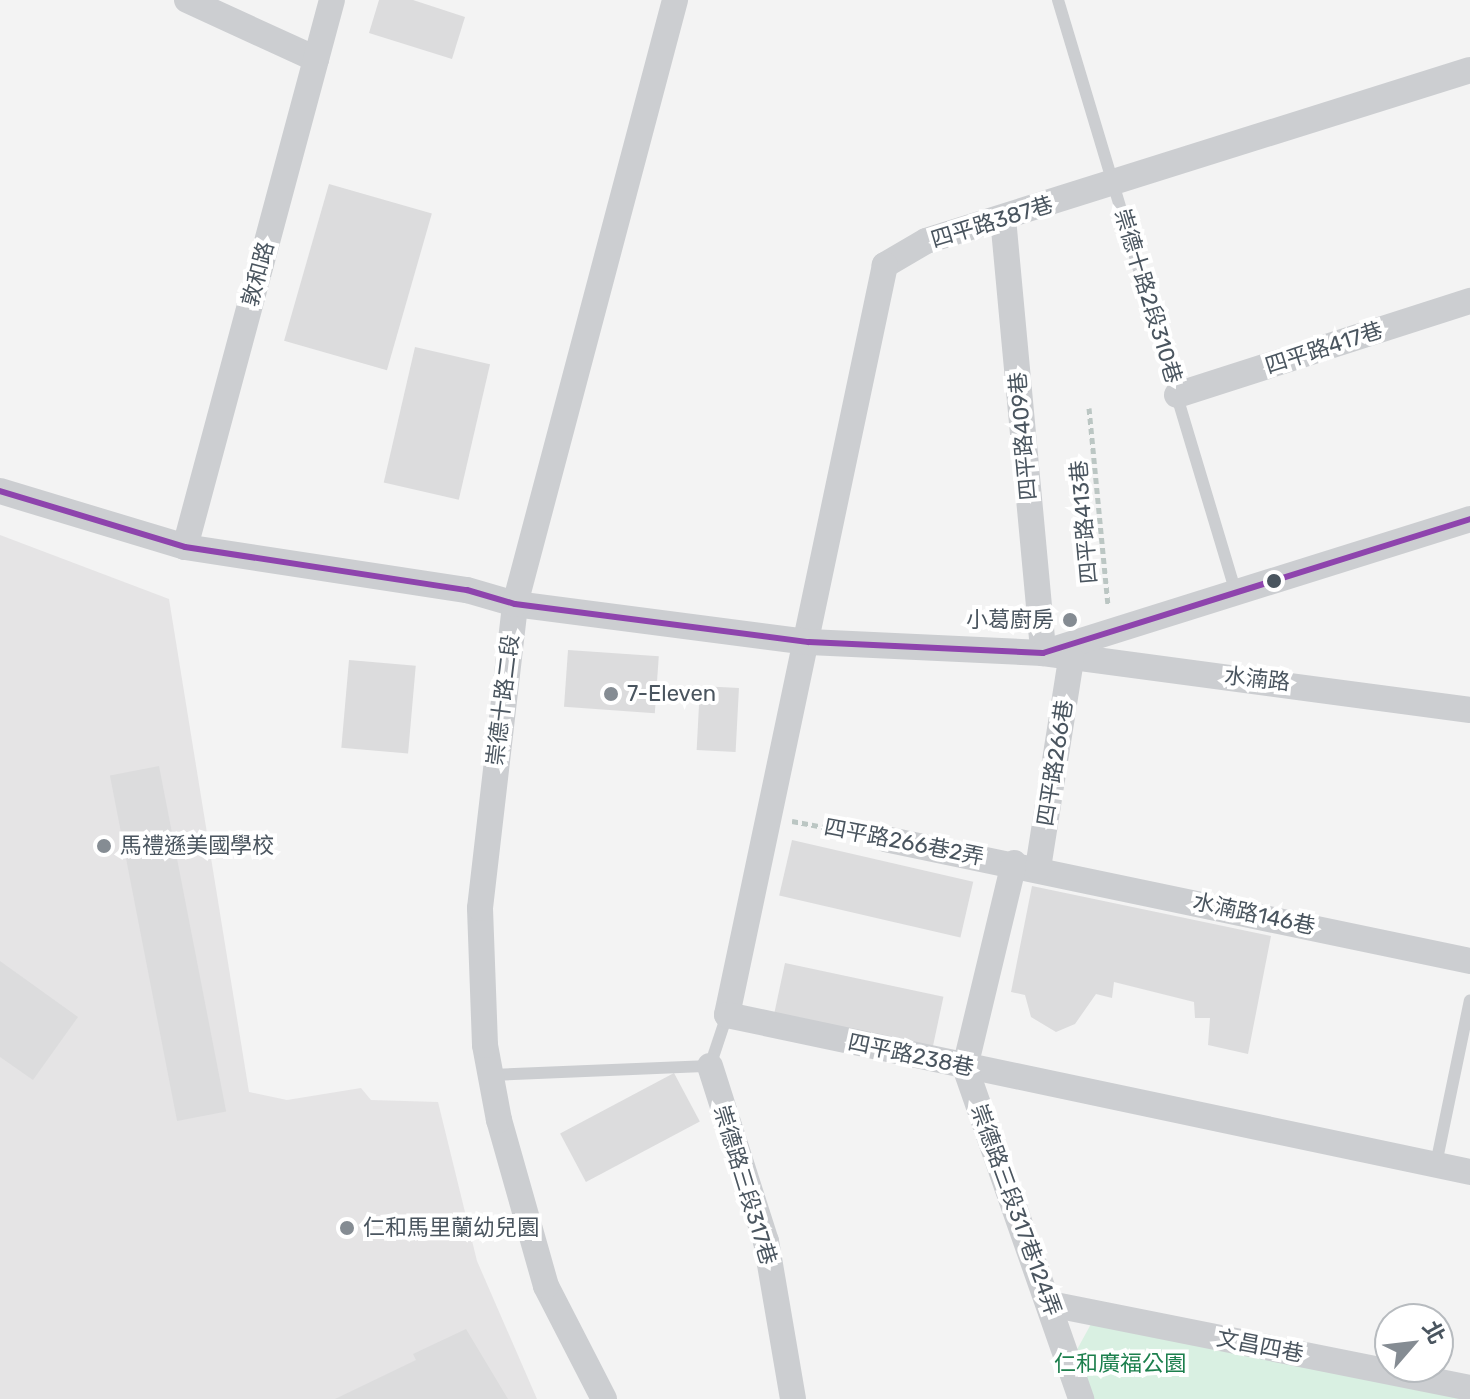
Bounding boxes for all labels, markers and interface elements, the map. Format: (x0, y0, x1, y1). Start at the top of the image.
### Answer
street label: 四平路387巷 (928, 191, 1056, 253)
street label: 崇德十路2段310巷 (1109, 206, 1187, 386)
street label: 敦和路 (237, 239, 279, 309)
street label: 四平路417巷 (1262, 317, 1386, 379)
street label: 四平路409巷 (1004, 371, 1042, 501)
street label: 四平路413巷 (1065, 459, 1103, 585)
unlabelled marker (1266, 573, 1282, 589)
place label: 小葛廚房 (966, 607, 1054, 633)
marker: 小葛廚房 (1061, 611, 1079, 629)
street label: 崇德十路二段 (482, 633, 524, 767)
street label: 水湳路 (1223, 662, 1291, 696)
place label: 7-Eleven (627, 681, 716, 707)
marker: 7-Eleven (602, 685, 620, 703)
street label: 四平路266巷 (1032, 698, 1078, 828)
street label: 四平路266巷2弄 (822, 814, 986, 870)
place label: 馬禮遜美國學校 (120, 833, 274, 859)
marker: 馬禮遜美國學校 (95, 837, 113, 855)
street label: 水湳路146巷 (1190, 888, 1318, 940)
street label: 四平路238巷 (846, 1029, 976, 1081)
street label: 崇德路三段317巷124弄 (965, 1101, 1067, 1319)
street label: 崇德路三段317巷 (708, 1102, 782, 1268)
place label: 仁和馬里蘭幼兒園 (363, 1215, 539, 1241)
marker: 仁和馬里蘭幼兒園 (338, 1219, 356, 1237)
north arrow (1374, 1303, 1454, 1383)
text: 北 (1417, 1316, 1451, 1348)
street label: 文昌四巷 (1214, 1325, 1306, 1367)
park label: 仁和廣福公園 (1054, 1351, 1186, 1377)

